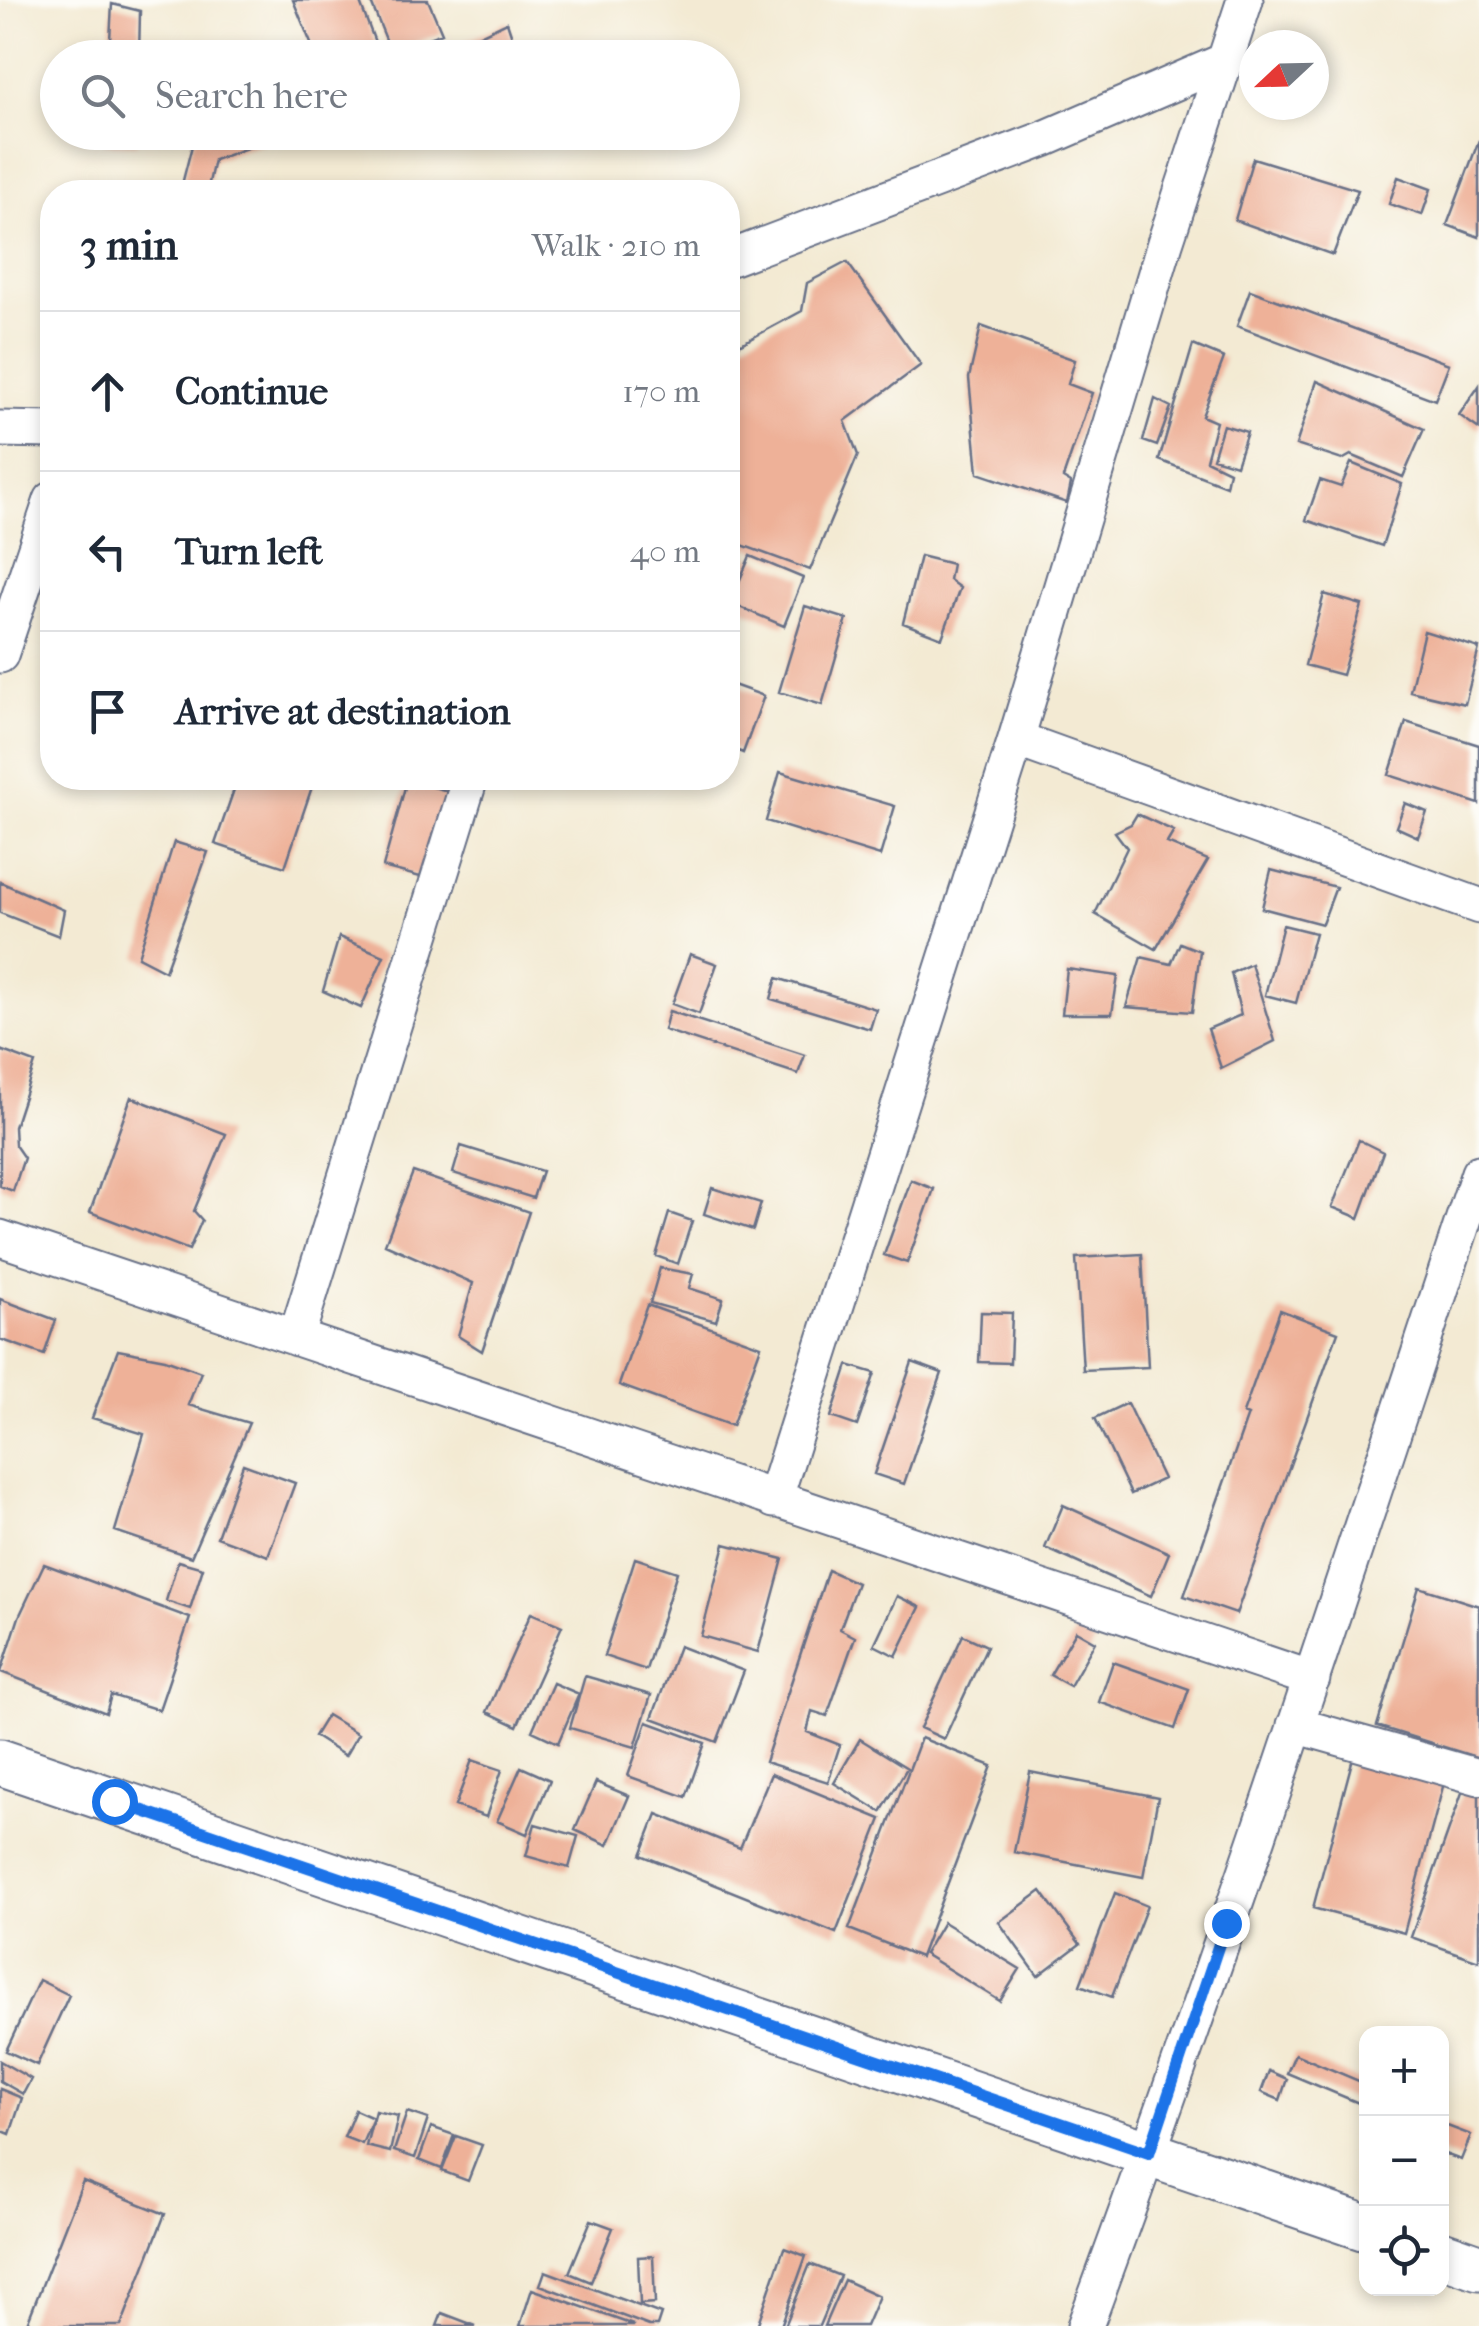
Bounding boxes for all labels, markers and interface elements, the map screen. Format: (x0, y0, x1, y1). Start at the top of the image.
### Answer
north arrow (1239, 30, 1329, 120)
search box (40, 40, 740, 150)
icon: search (75, 68, 130, 123)
text: Search here (155, 73, 348, 118)
text: 3 min (80, 221, 178, 270)
text: Walk · 210 m (532, 227, 700, 264)
icon: ahead (80, 364, 135, 419)
text: Continue (175, 369, 328, 414)
text: 170 m (622, 373, 700, 410)
icon: left (80, 524, 135, 579)
text: Turn left (175, 529, 323, 574)
text: 40 m (630, 533, 700, 570)
icon: arrive (80, 684, 135, 739)
text: Arrive at destination (175, 689, 511, 734)
route start (92, 1779, 138, 1825)
route end (1204, 1901, 1250, 1947)
map controls (1359, 2026, 1449, 2296)
button: + (1359, 2026, 1449, 2116)
button: − (1359, 2116, 1449, 2206)
button: locate (1359, 2206, 1449, 2296)

